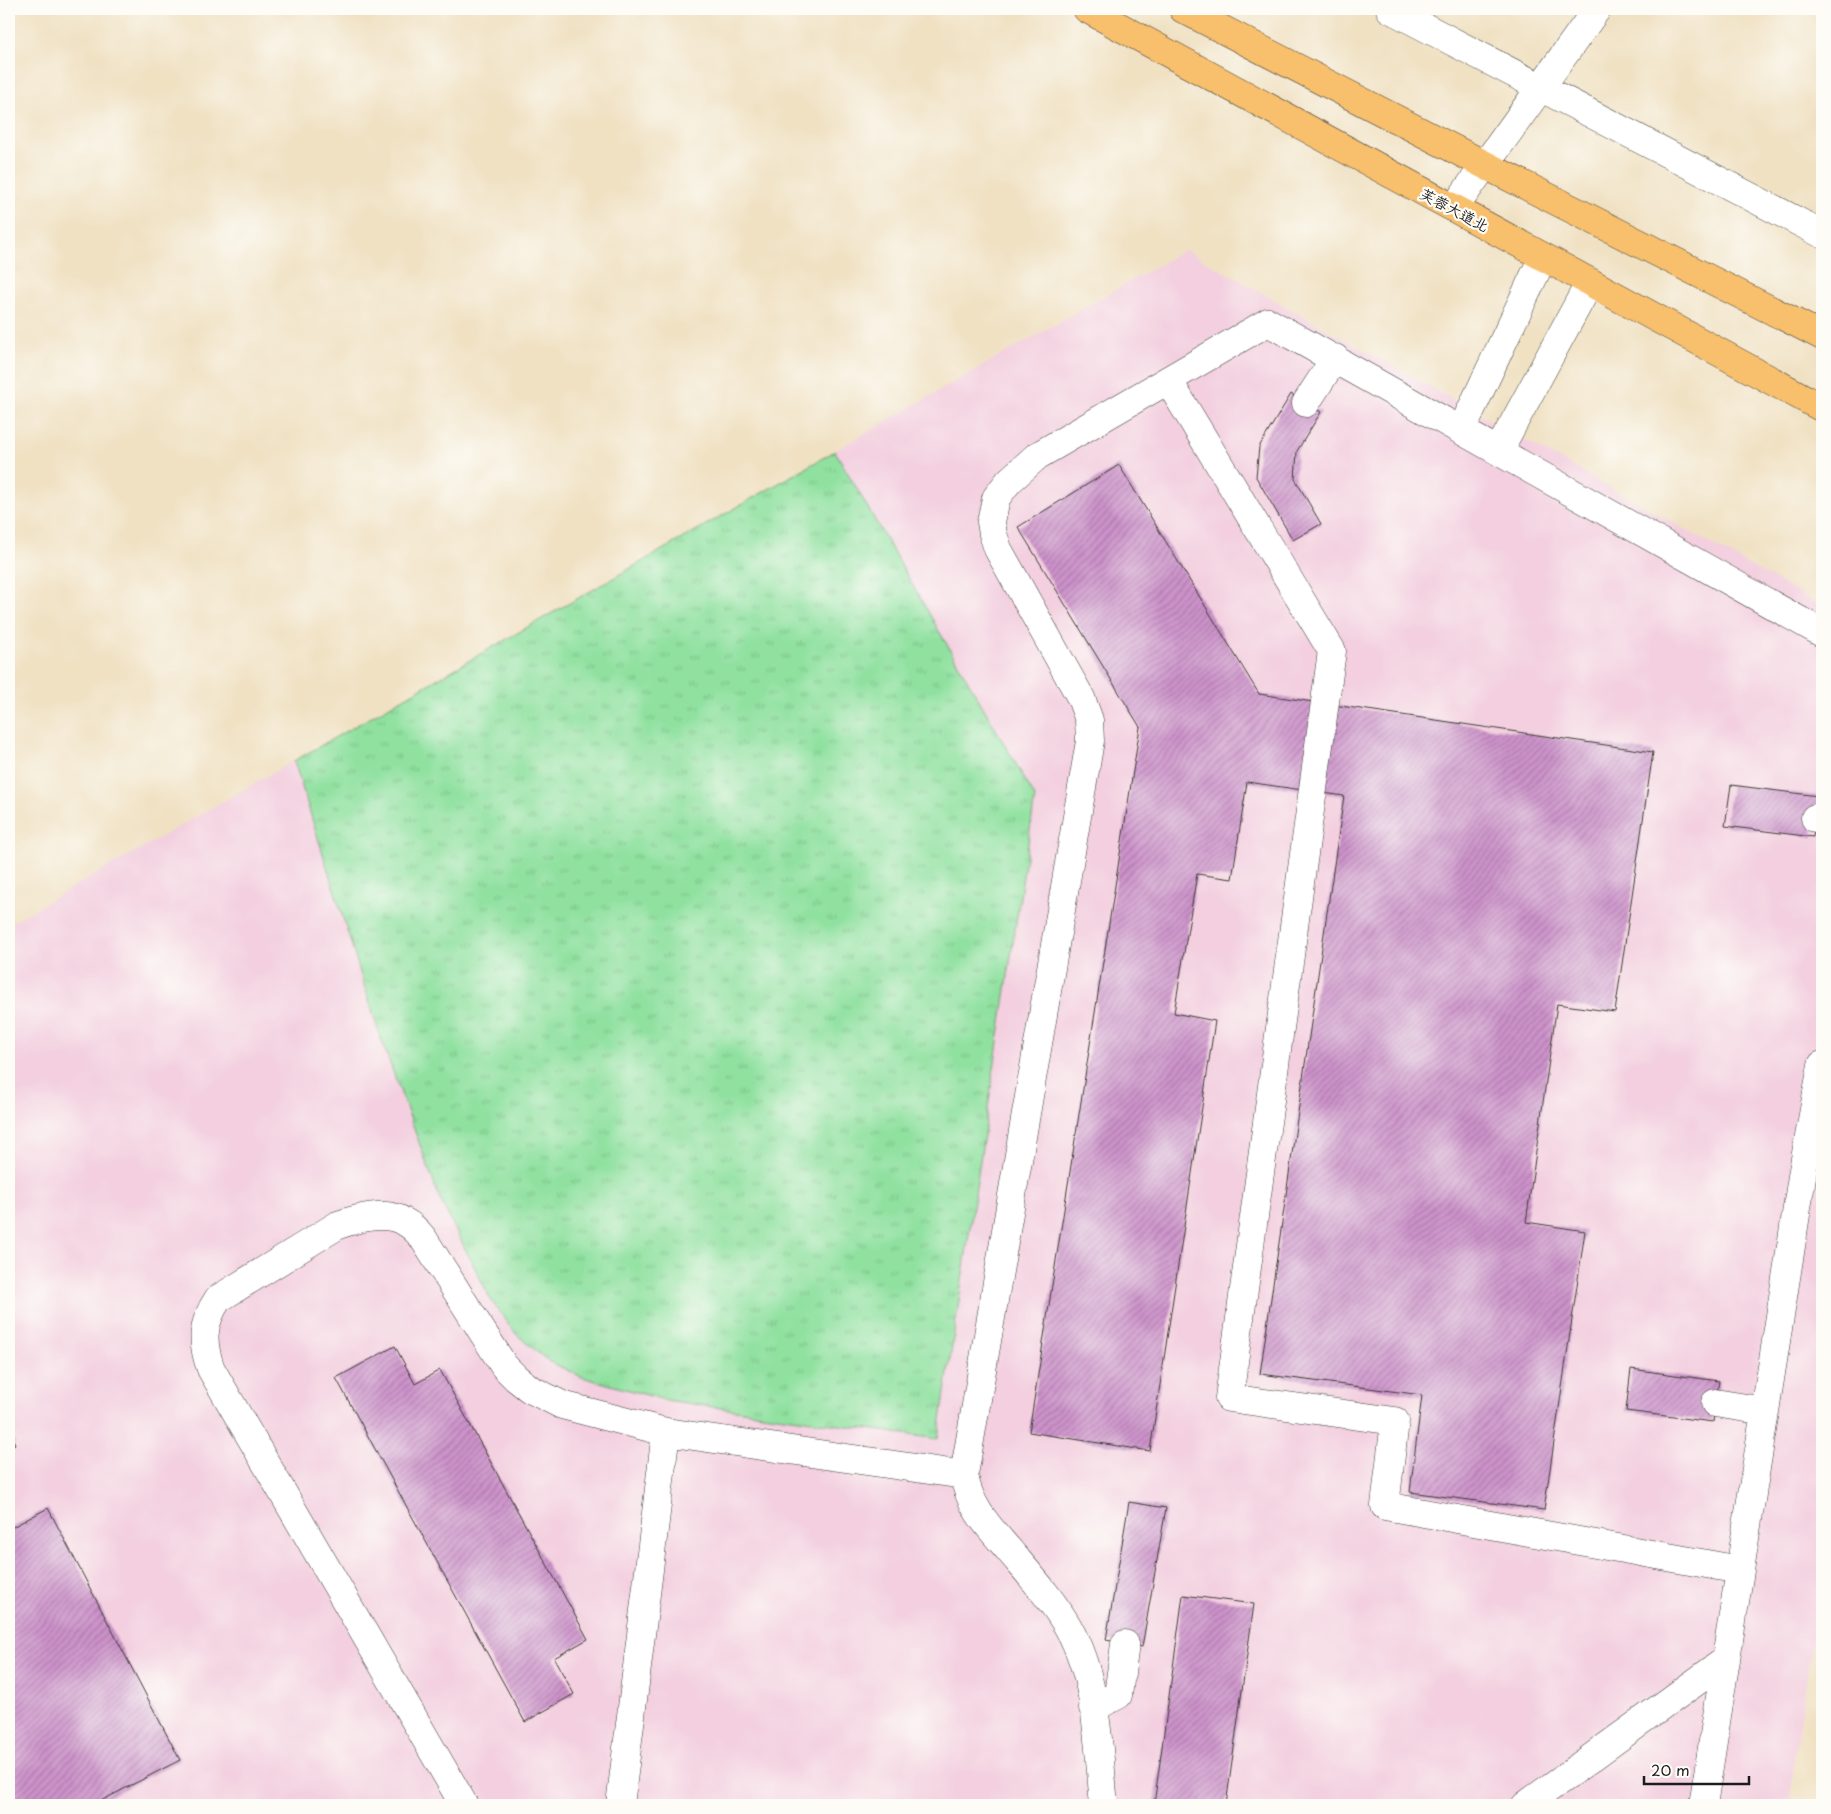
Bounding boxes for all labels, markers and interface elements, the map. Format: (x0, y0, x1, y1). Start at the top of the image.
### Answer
street label: 芙蓉大道北 (1416, 181, 1494, 237)
scale bar (1644, 1754, 1748, 1786)
text: 20 m (1651, 1758, 1690, 1781)

